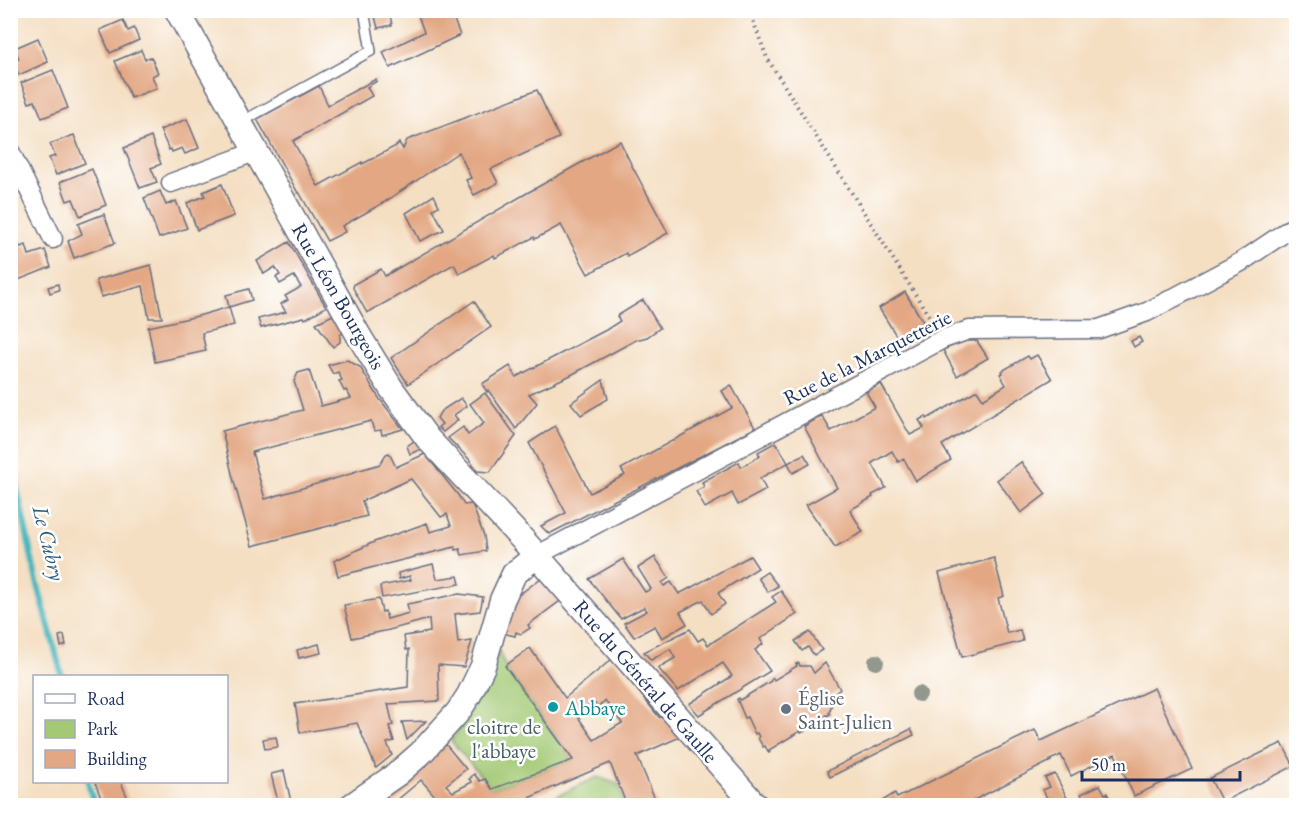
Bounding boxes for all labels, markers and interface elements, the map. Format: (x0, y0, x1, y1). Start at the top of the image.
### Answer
street label: Rue Léon Bourgeois (286, 218, 392, 374)
street label: Rue de la Marquetterie (778, 303, 956, 411)
water label: Le Cubry (25, 501, 72, 584)
street label: Rue du Général de Gaulle (568, 594, 724, 768)
legend (33, 675, 228, 783)
place label: Église Saint-Julien (798, 684, 892, 735)
text: Road (87, 687, 126, 710)
place label: Abbaye (564, 694, 626, 721)
marker: Abbaye (546, 700, 560, 714)
marker: Église Saint-Julien (779, 702, 793, 716)
park label: cloitre de l'abbaye (467, 713, 541, 764)
text: Park (87, 717, 118, 740)
scale bar (1082, 744, 1240, 782)
text: Building (87, 747, 147, 770)
text: 50 m (1091, 753, 1126, 776)

